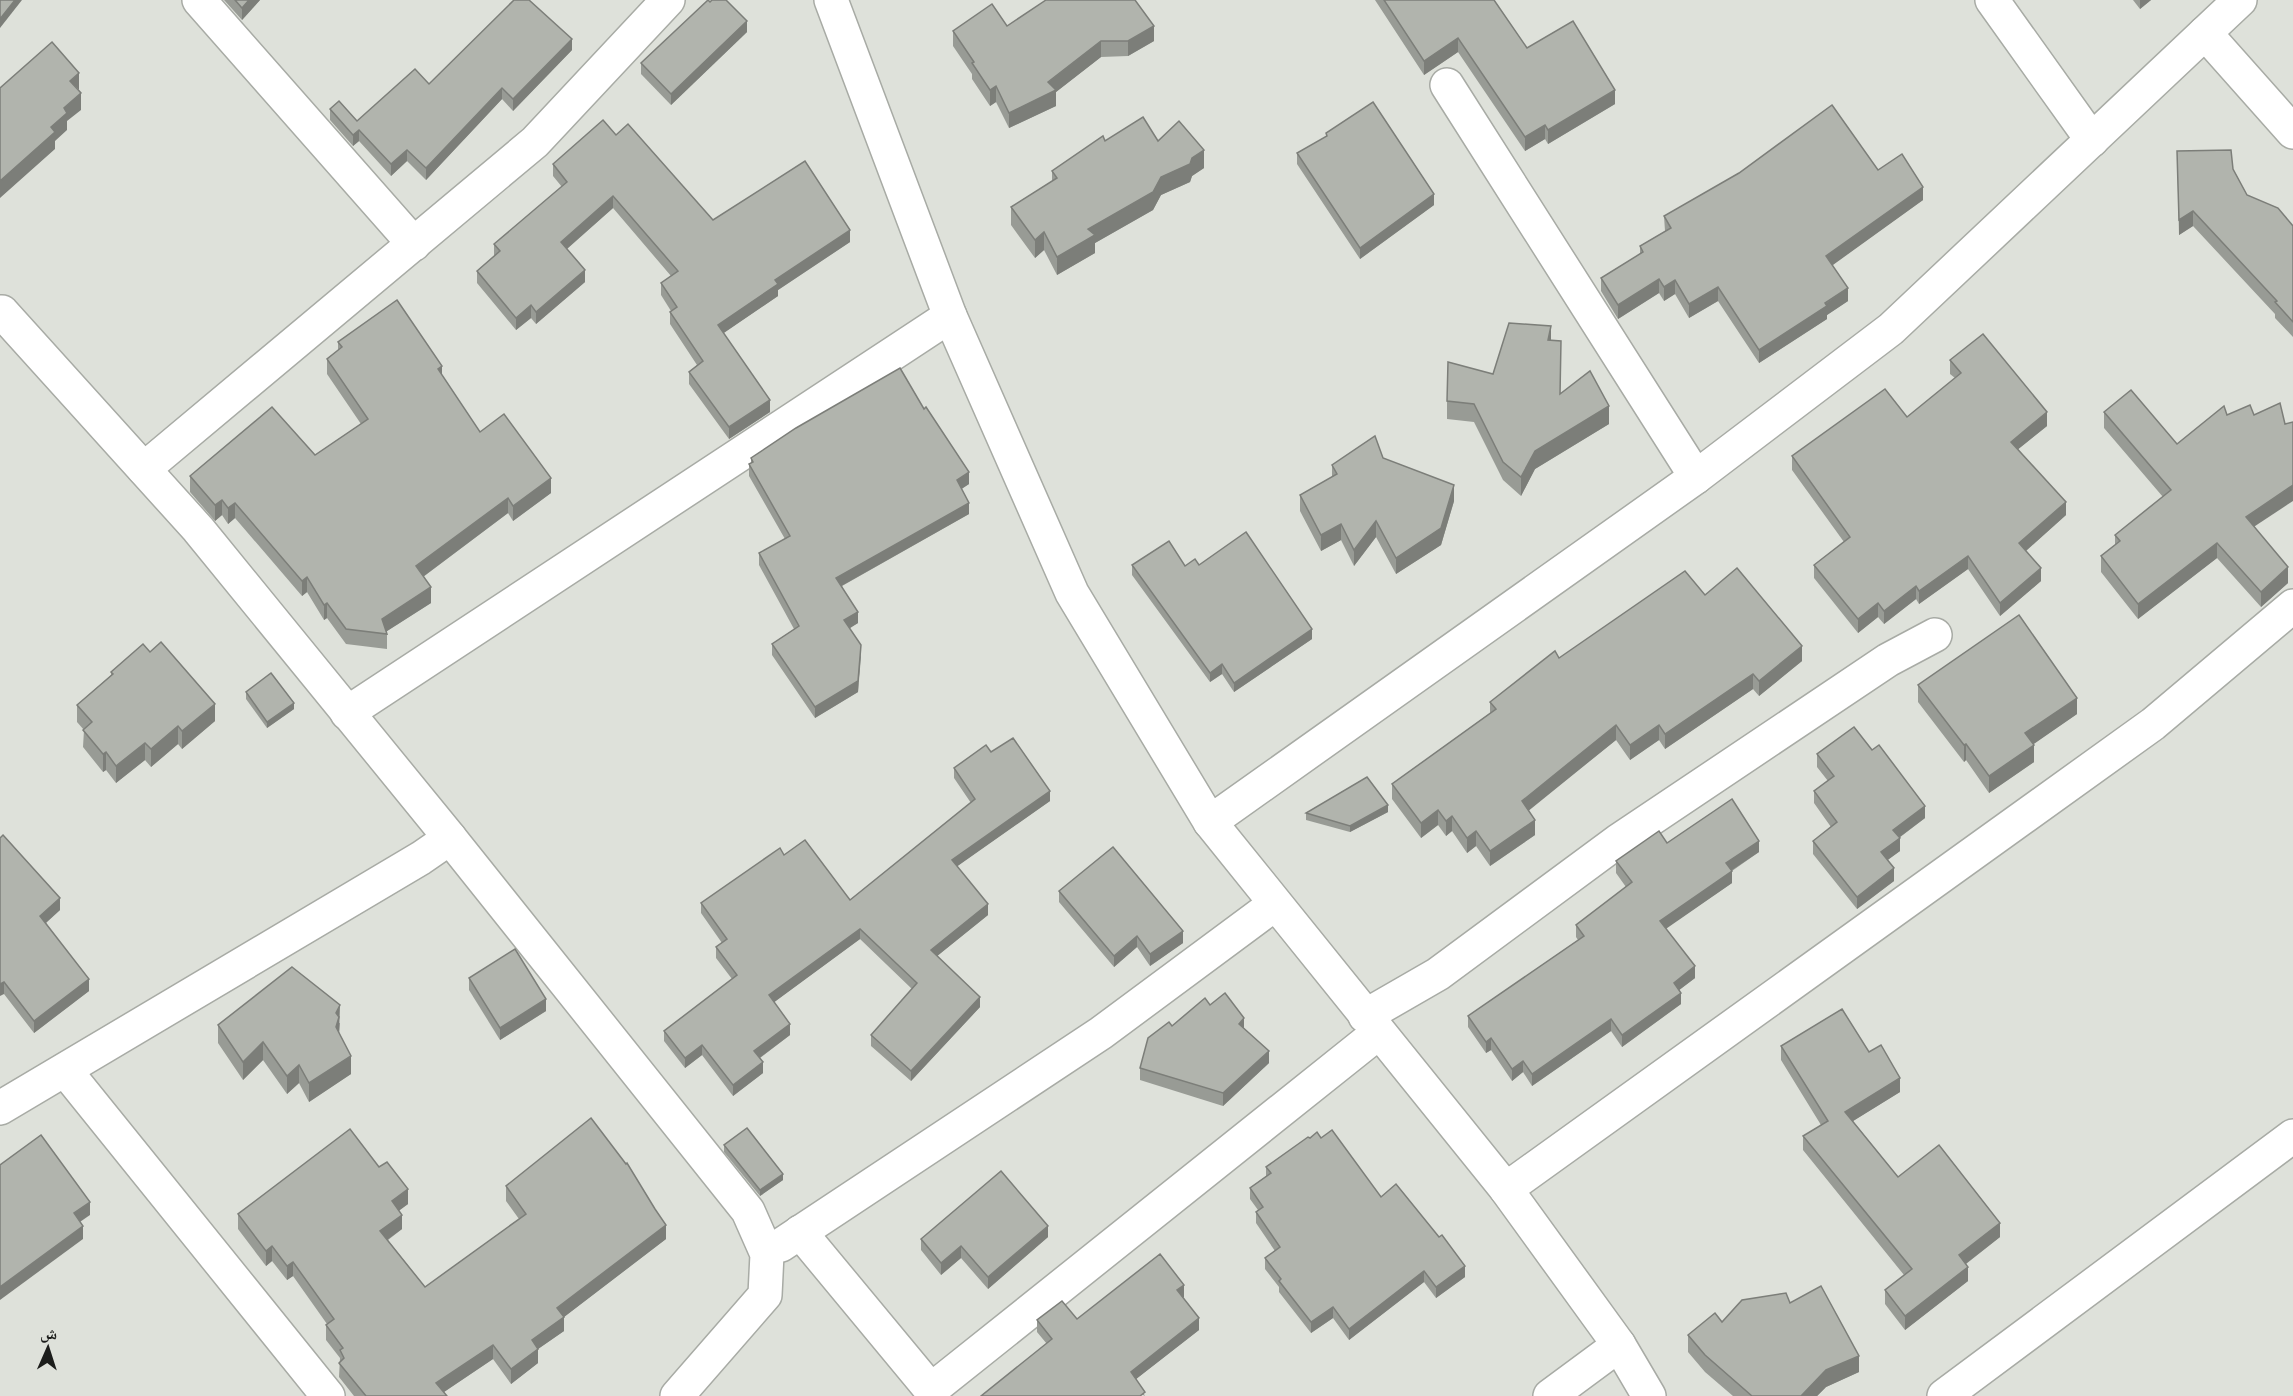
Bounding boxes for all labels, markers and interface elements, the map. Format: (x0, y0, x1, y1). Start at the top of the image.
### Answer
north arrow (18, 1318, 78, 1378)
text: ش (40, 1324, 58, 1343)

